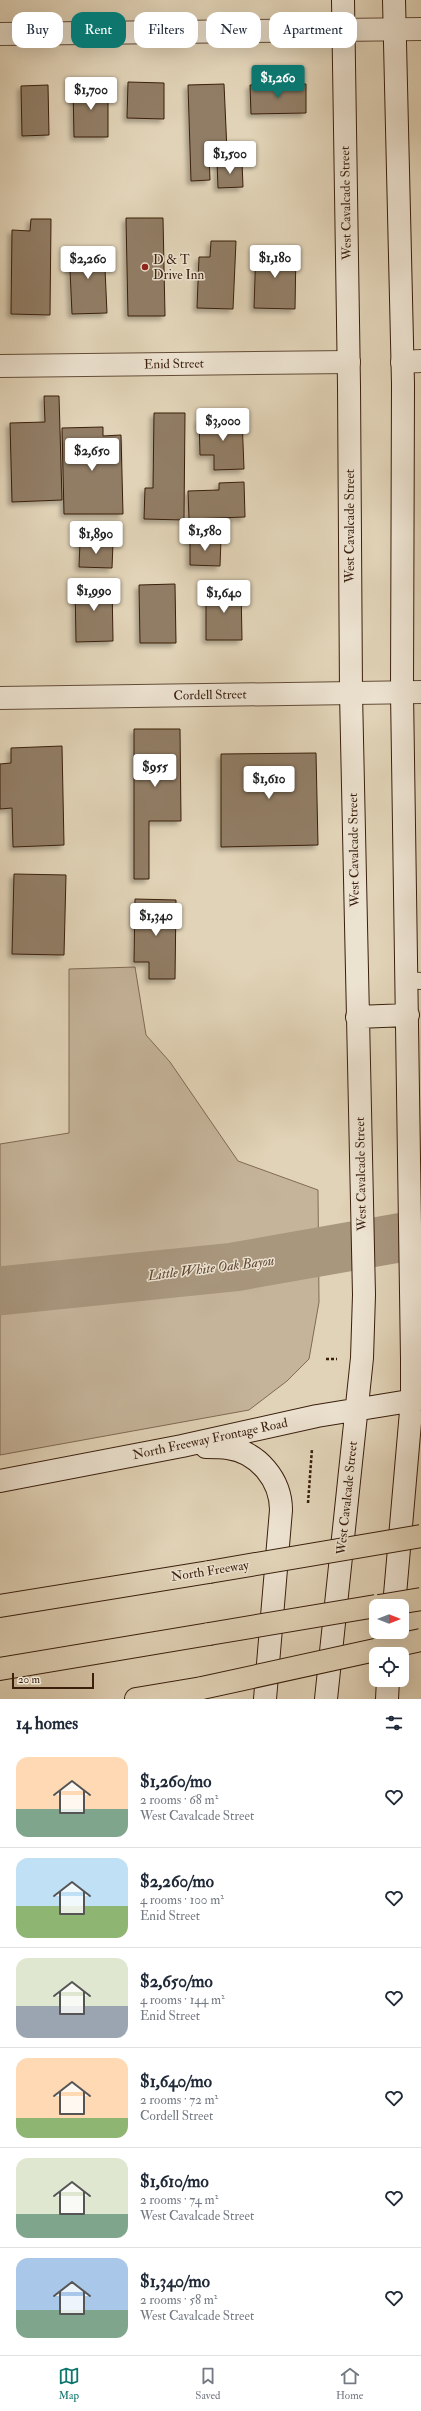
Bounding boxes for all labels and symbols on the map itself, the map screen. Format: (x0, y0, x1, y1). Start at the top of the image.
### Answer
pin: $1,260 (245, 65, 311, 99)
pin: $1,700 (58, 77, 124, 111)
pin: $1,500 (197, 141, 263, 175)
street label: West Cavalcade Street (337, 146, 355, 261)
pin: $1,180 (242, 245, 308, 279)
pin: $2,260 (55, 246, 121, 280)
place label: D & T Drive Inn (153, 252, 204, 283)
marker: D & T Drive Inn (140, 262, 150, 272)
street label: Enid Street (144, 355, 204, 373)
pin: $3,000 (190, 408, 256, 442)
pin: $2,650 (59, 438, 125, 472)
street label: West Cavalcade Street (342, 469, 358, 584)
pin: $1,580 (172, 518, 238, 552)
pin: $1,890 (63, 521, 129, 555)
pin: $1,990 (61, 578, 127, 612)
pin: $1,640 (191, 580, 257, 614)
street label: Cordell Street (173, 686, 247, 704)
pin: $955 (131, 754, 179, 788)
pin: $1,610 (236, 766, 302, 800)
street label: West Cavalcade Street (345, 793, 363, 908)
pin: $1,340 (123, 903, 189, 937)
street label: West Cavalcade Street (352, 1117, 370, 1232)
water label: Little White Oak Bayou (146, 1252, 276, 1284)
street label: North Freeway Frontage Road (131, 1415, 290, 1464)
street label: West Cavalcade Street (333, 1440, 361, 1557)
street label: North Freeway (170, 1557, 251, 1586)
north arrow (369, 1599, 409, 1639)
scale bar (12, 1671, 94, 1690)

